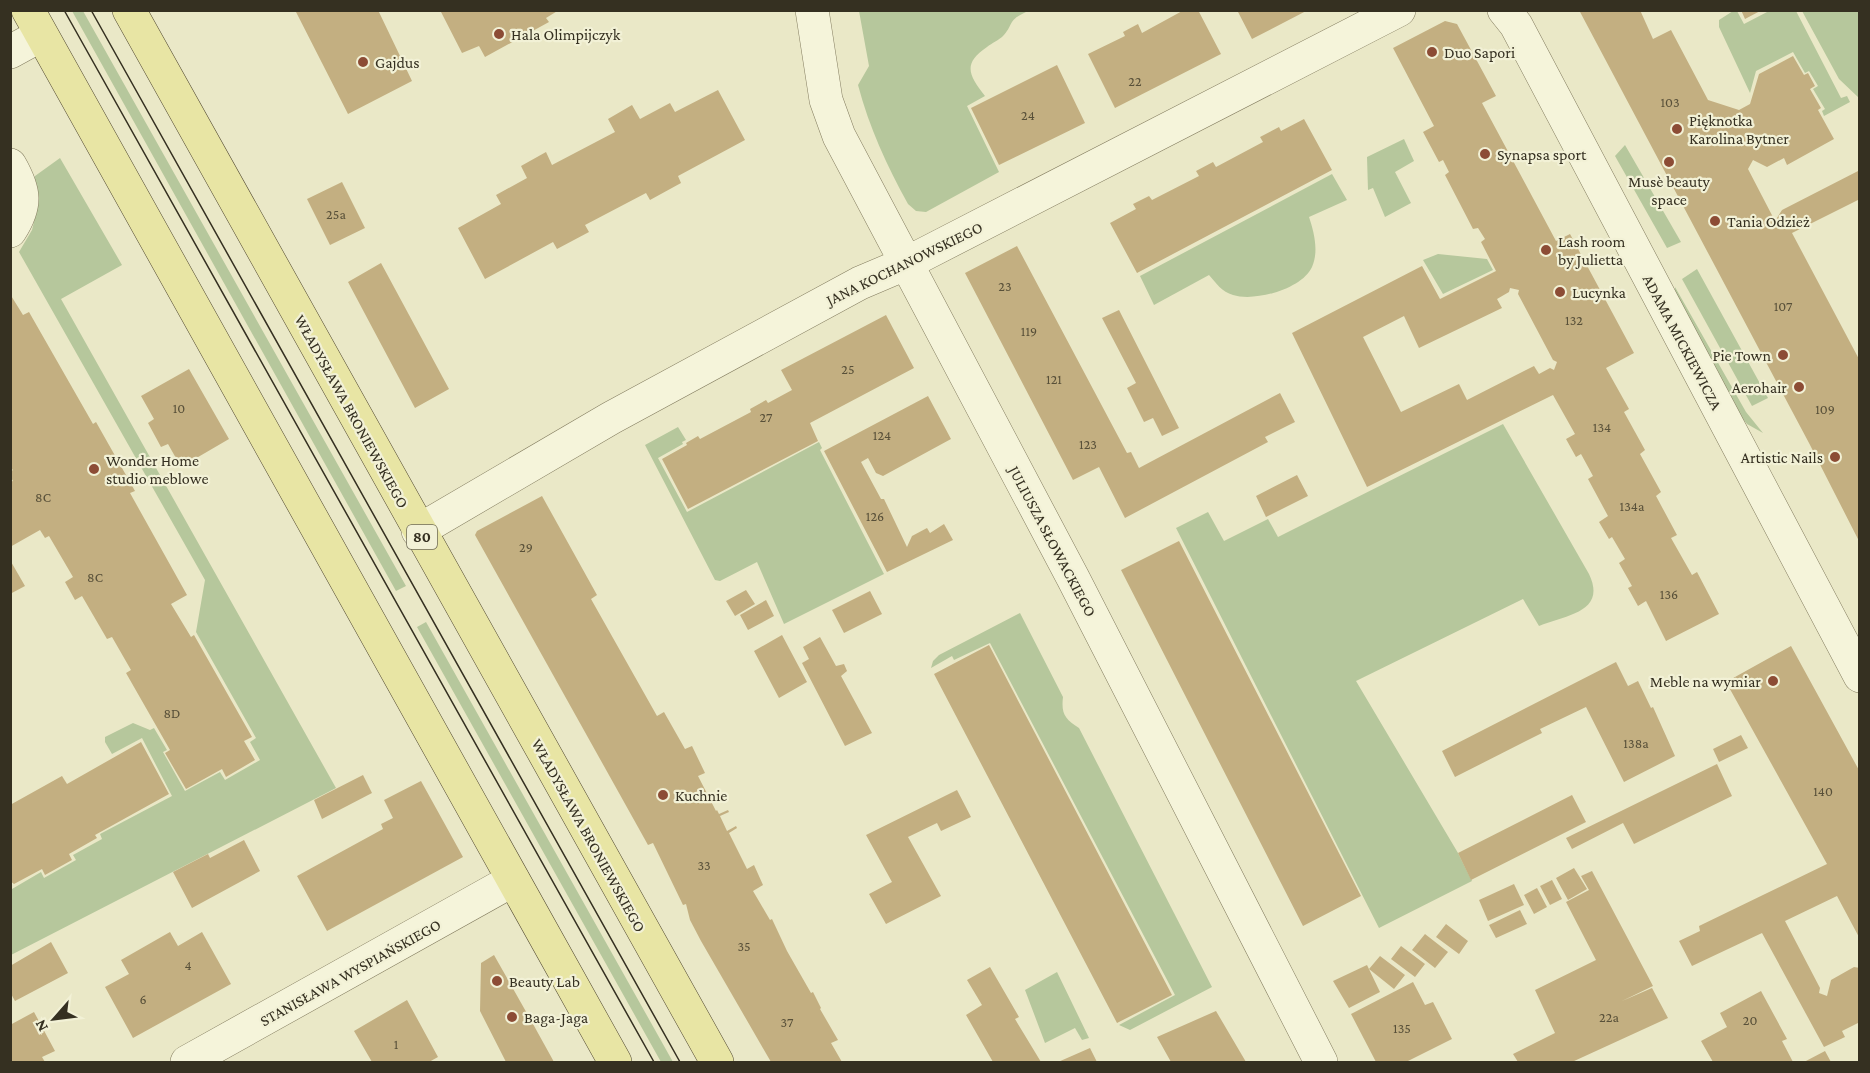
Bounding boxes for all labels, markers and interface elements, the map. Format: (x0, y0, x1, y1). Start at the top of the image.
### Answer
place label: Hala Olimpijczyk (511, 26, 621, 44)
marker: Hala Olimpijczyk (492, 27, 506, 41)
place label: Duo Sapori (1444, 44, 1515, 62)
marker: Duo Sapori (1425, 45, 1439, 59)
place label: Gajdus (375, 54, 420, 72)
marker: Gajdus (356, 55, 370, 69)
house number: 22 (1128, 73, 1142, 89)
house number: 103 (1660, 94, 1680, 110)
house number: 24 (1021, 107, 1035, 123)
place label: Pięknotka Karolina Bytner (1689, 112, 1789, 148)
marker: Pięknotka Karolina Bytner (1670, 122, 1684, 136)
place label: Synapsa sport (1497, 146, 1587, 164)
marker: Synapsa sport (1478, 147, 1492, 161)
marker: Musè beauty space (1662, 155, 1676, 169)
place label: Musè beauty space (1628, 173, 1711, 209)
house number: 25a (326, 206, 346, 222)
place label: Tania Odzież (1727, 213, 1810, 230)
marker: Tania Odzież (1708, 214, 1722, 228)
street label: JANA KOCHANOWSKIEGO (822, 218, 986, 311)
place label: Lash room by Julietta (1558, 233, 1625, 269)
marker: Lash room by Julietta (1539, 243, 1553, 257)
street label: ADAMA MICKIEWICZA (1640, 272, 1726, 414)
house number: 23 (998, 278, 1012, 294)
place label: Lucynka (1572, 284, 1627, 302)
marker: Lucynka (1553, 285, 1567, 299)
house number: 107 (1774, 298, 1793, 314)
street label: WŁADYSŁAWA BRONIEWSKIEGO (291, 312, 412, 511)
house number: 132 (1565, 312, 1583, 328)
house number: 119 (1021, 323, 1037, 339)
place label: Pie Town (1712, 347, 1771, 364)
marker: Pie Town (1776, 348, 1790, 362)
house number: 25 (841, 361, 855, 377)
house number: 121 (1046, 371, 1062, 387)
place label: Aerohair (1732, 379, 1787, 396)
marker: Aerohair (1792, 380, 1806, 394)
house number: 10 (173, 400, 185, 416)
house number: 109 (1815, 401, 1835, 417)
house number: 27 (760, 409, 773, 425)
house number: 134 (1593, 419, 1611, 435)
house number: 124 (873, 427, 891, 443)
house number: 123 (1079, 436, 1097, 452)
place label: Artistic Nails (1741, 449, 1823, 466)
marker: Artistic Nails (1828, 450, 1842, 464)
place label: Wonder Home studio meblowe (106, 452, 208, 487)
street label: JULIUSZA SŁOWACKIEGO (1004, 461, 1100, 620)
marker: Wonder Home studio meblowe (87, 462, 101, 476)
house number: 8C (35, 489, 51, 505)
house number: 134a (1620, 498, 1645, 514)
house number: 126 (866, 508, 884, 524)
road number: 80 (407, 525, 437, 549)
house number: 29 (519, 539, 533, 555)
house number: 8C (87, 569, 103, 585)
house number: 136 (1660, 586, 1678, 602)
place label: Meble na wymiar (1650, 673, 1761, 691)
marker: Meble na wymiar (1766, 674, 1780, 688)
house number: 8D (164, 705, 180, 721)
house number: 138a (1623, 735, 1649, 751)
street label: WŁADYSŁAWA BRONIEWSKIEGO (528, 736, 649, 935)
house number: 140 (1813, 783, 1833, 799)
place label: Kuchnie (675, 787, 727, 804)
marker: Kuchnie (656, 788, 670, 802)
house number: 33 (697, 857, 711, 873)
street label: STANISŁAWA WYSPIAŃSKIEGO (257, 916, 443, 1029)
house number: 35 (737, 938, 751, 954)
house number: 4 (184, 957, 192, 973)
place label: Beauty Lab (509, 973, 580, 991)
marker: Beauty Lab (490, 974, 504, 988)
north arrow (24, 989, 84, 1049)
house number: 6 (139, 991, 147, 1007)
place label: Baga-Jaga (524, 1009, 589, 1027)
house number: 22a (1599, 1009, 1619, 1025)
marker: Baga-Jaga (505, 1010, 519, 1024)
house number: 20 (1743, 1012, 1757, 1028)
house number: 37 (781, 1014, 794, 1030)
text: N (31, 1017, 51, 1035)
house number: 135 (1393, 1020, 1411, 1036)
house number: 1 (394, 1036, 399, 1052)

